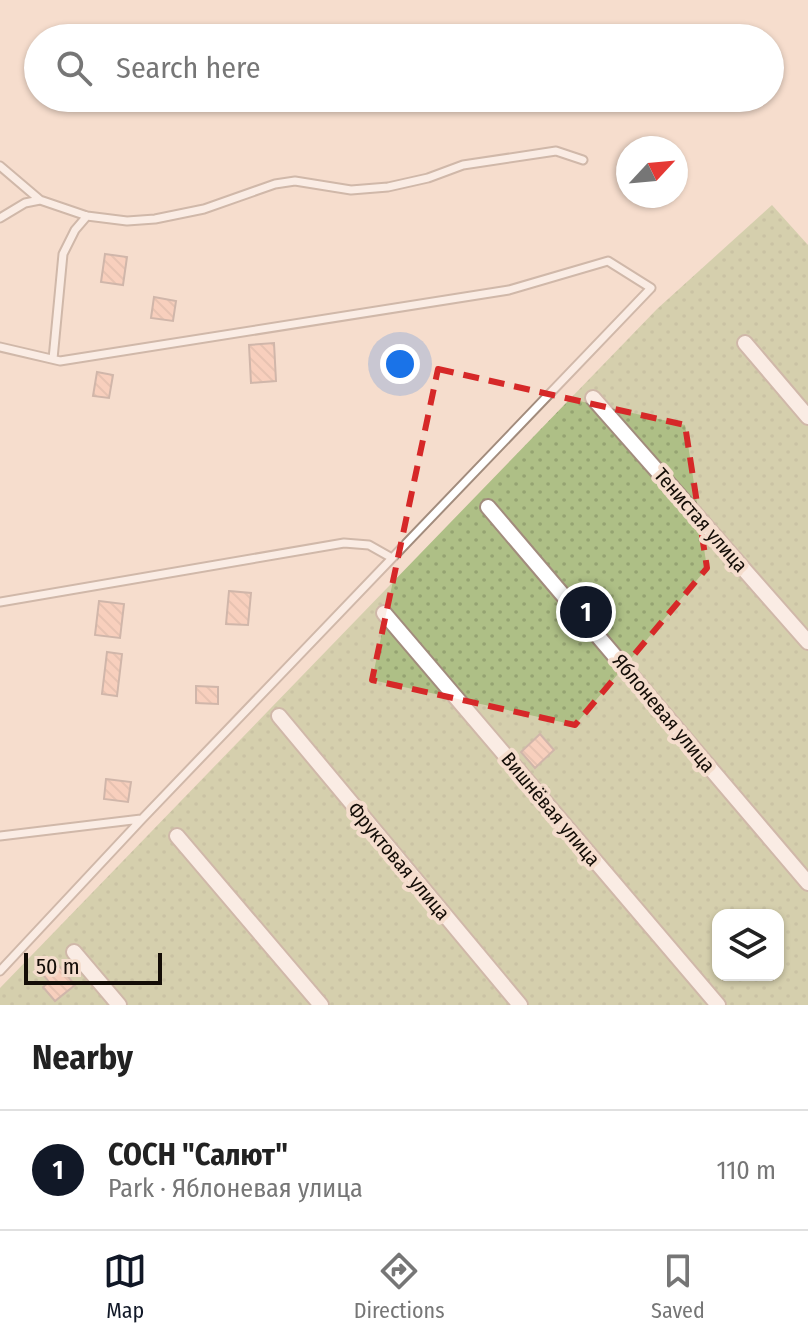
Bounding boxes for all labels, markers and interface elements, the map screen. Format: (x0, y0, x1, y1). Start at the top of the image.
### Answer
search box (24, 24, 784, 112)
icon: search (52, 46, 96, 90)
text: Search here (116, 50, 261, 86)
north arrow (616, 136, 688, 208)
your location (380, 344, 420, 384)
street label: Тенистая улица (649, 463, 753, 577)
pin: 1 (560, 582, 612, 642)
street label: Яблоневая улица (608, 649, 720, 777)
street label: Вишнёвая улица (497, 747, 605, 871)
street label: Фруктовая улица (343, 797, 455, 925)
map controls (712, 909, 784, 981)
button: layers (712, 909, 784, 981)
scale bar (24, 949, 162, 985)
text: 50 m (36, 953, 80, 980)
text: Nearby (32, 1037, 133, 1078)
text: СОСН "Салют" (108, 1137, 288, 1173)
text: 1 (53, 1155, 64, 1186)
text: 110 m (716, 1155, 776, 1186)
text: Park · Яблоневая улица (108, 1173, 363, 1204)
tab: Map (103, 1249, 147, 1324)
tab: Directions (354, 1249, 445, 1324)
tab: Saved (651, 1249, 705, 1324)

